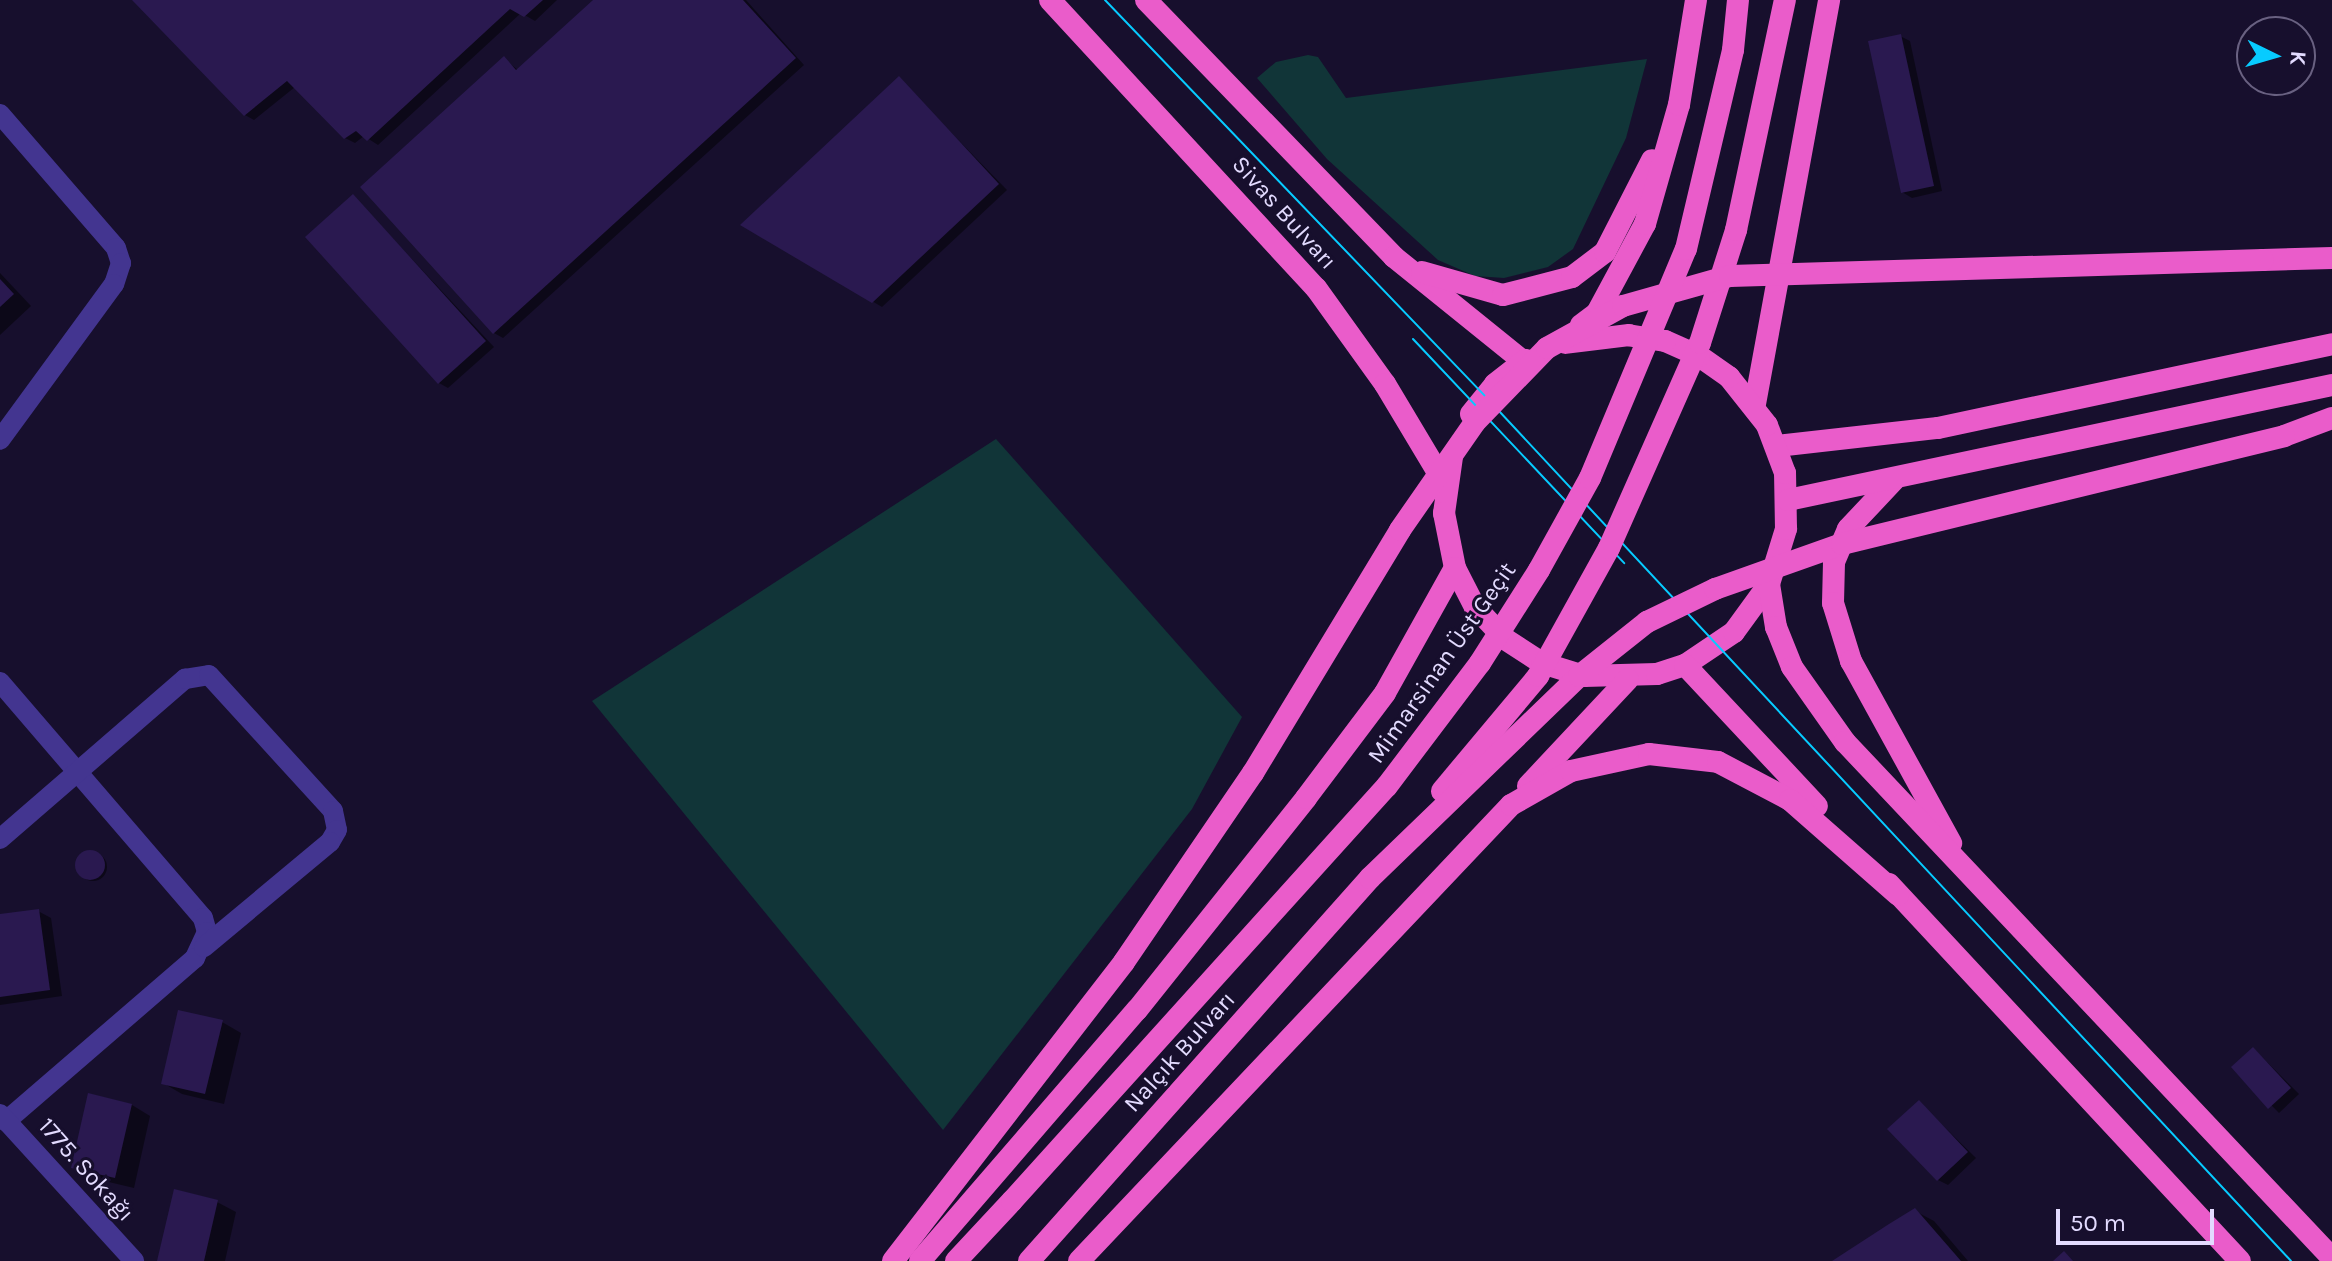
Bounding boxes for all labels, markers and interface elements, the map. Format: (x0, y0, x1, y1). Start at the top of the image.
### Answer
north arrow (2236, 16, 2316, 96)
text: K (2284, 50, 2311, 66)
street label: Sivas Bulvarı (1226, 150, 1342, 276)
street label: Mimarsinan Üst Geçit (1362, 557, 1522, 769)
street label: Nalçık Bulvarı (1118, 986, 1242, 1118)
street label: 1775. Sokağı (32, 1112, 140, 1228)
scale bar (2060, 1193, 2218, 1243)
text: 50 m (2070, 1209, 2126, 1237)

